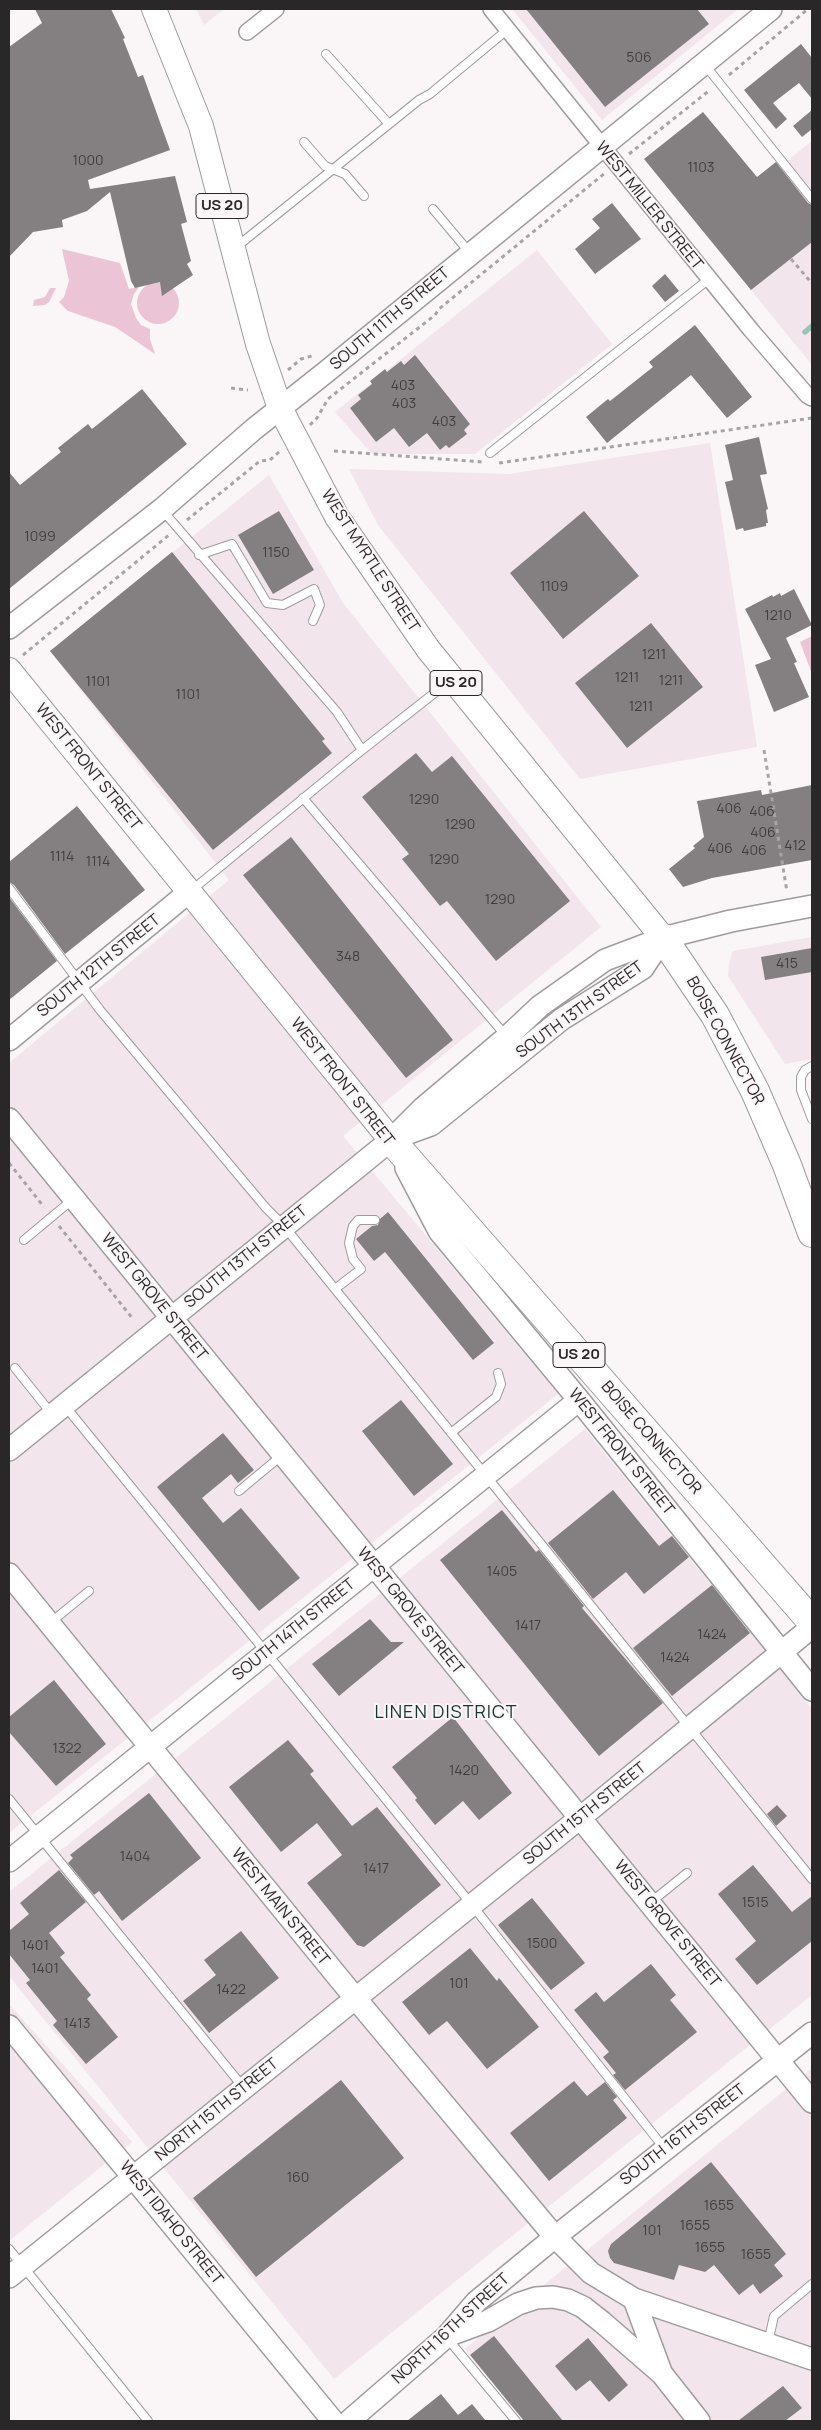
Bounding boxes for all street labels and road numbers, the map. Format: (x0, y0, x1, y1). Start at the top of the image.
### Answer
street label: WEST MILLER STREET (591, 138, 707, 274)
road number: US 20 (196, 194, 248, 218)
street label: SOUTH 11TH STREET (326, 263, 454, 375)
street label: WEST MYRTLE STREET (317, 486, 423, 636)
road number: US 20 (430, 670, 482, 696)
street label: WEST FRONT STREET (31, 700, 145, 834)
street label: SOUTH 12TH STREET (34, 910, 164, 1022)
street label: SOUTH 13TH STREET (513, 957, 647, 1063)
street label: BOISE CONNECTOR (682, 974, 768, 1108)
street label: WEST FRONT STREET (286, 1014, 398, 1150)
street label: SOUTH 13TH STREET (181, 1202, 311, 1312)
street label: WEST GROVE STREET (97, 1230, 211, 1364)
road number: US 20 (553, 1342, 605, 1368)
street label: BOISE CONNECTOR (597, 1378, 705, 1498)
street label: WEST FRONT STREET (564, 1385, 678, 1519)
street label: WEST GROVE STREET (353, 1544, 467, 1678)
street label: SOUTH 14TH STREET (229, 1575, 359, 1685)
street label: SOUTH 15TH STREET (520, 1758, 650, 1870)
street label: WEST MAIN STREET (227, 1845, 333, 1969)
street label: WEST GROVE STREET (610, 1857, 724, 1991)
street label: NORTH 15TH STREET (152, 2054, 282, 2166)
street label: SOUTH 16TH STREET (617, 2080, 749, 2190)
street label: WEST IDAHO STREET (115, 2157, 227, 2289)
street label: NORTH 16TH STREET (388, 2270, 514, 2388)

